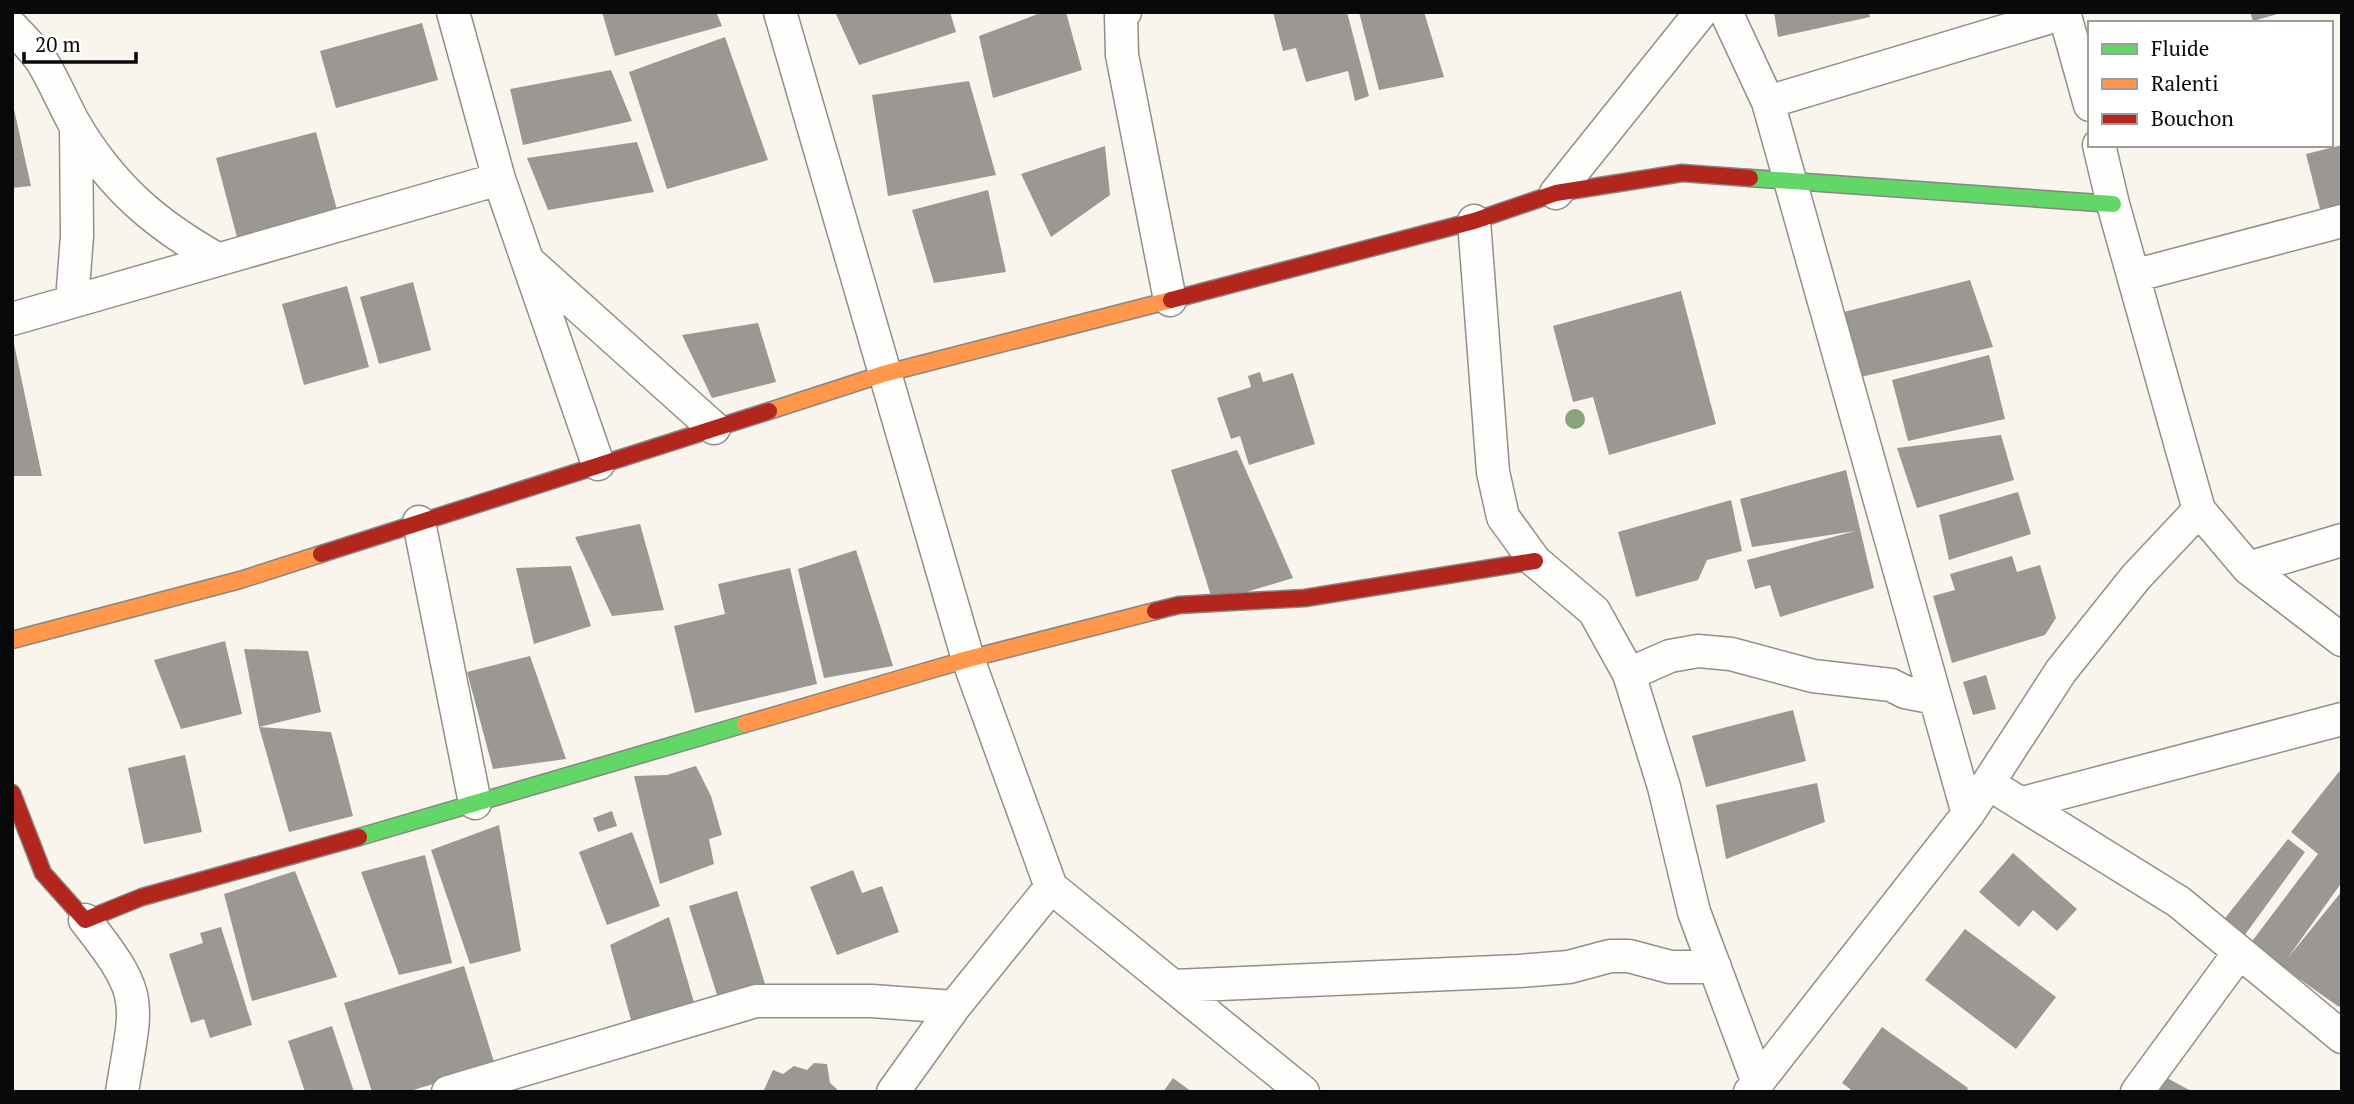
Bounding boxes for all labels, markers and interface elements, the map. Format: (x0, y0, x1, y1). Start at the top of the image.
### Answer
scale bar (24, 21, 136, 65)
legend (2088, 21, 2333, 147)
text: 20 m (35, 30, 81, 58)
text: Fluide (2151, 34, 2209, 62)
text: Ralenti (2151, 69, 2218, 97)
text: Bouchon (2151, 104, 2234, 132)

